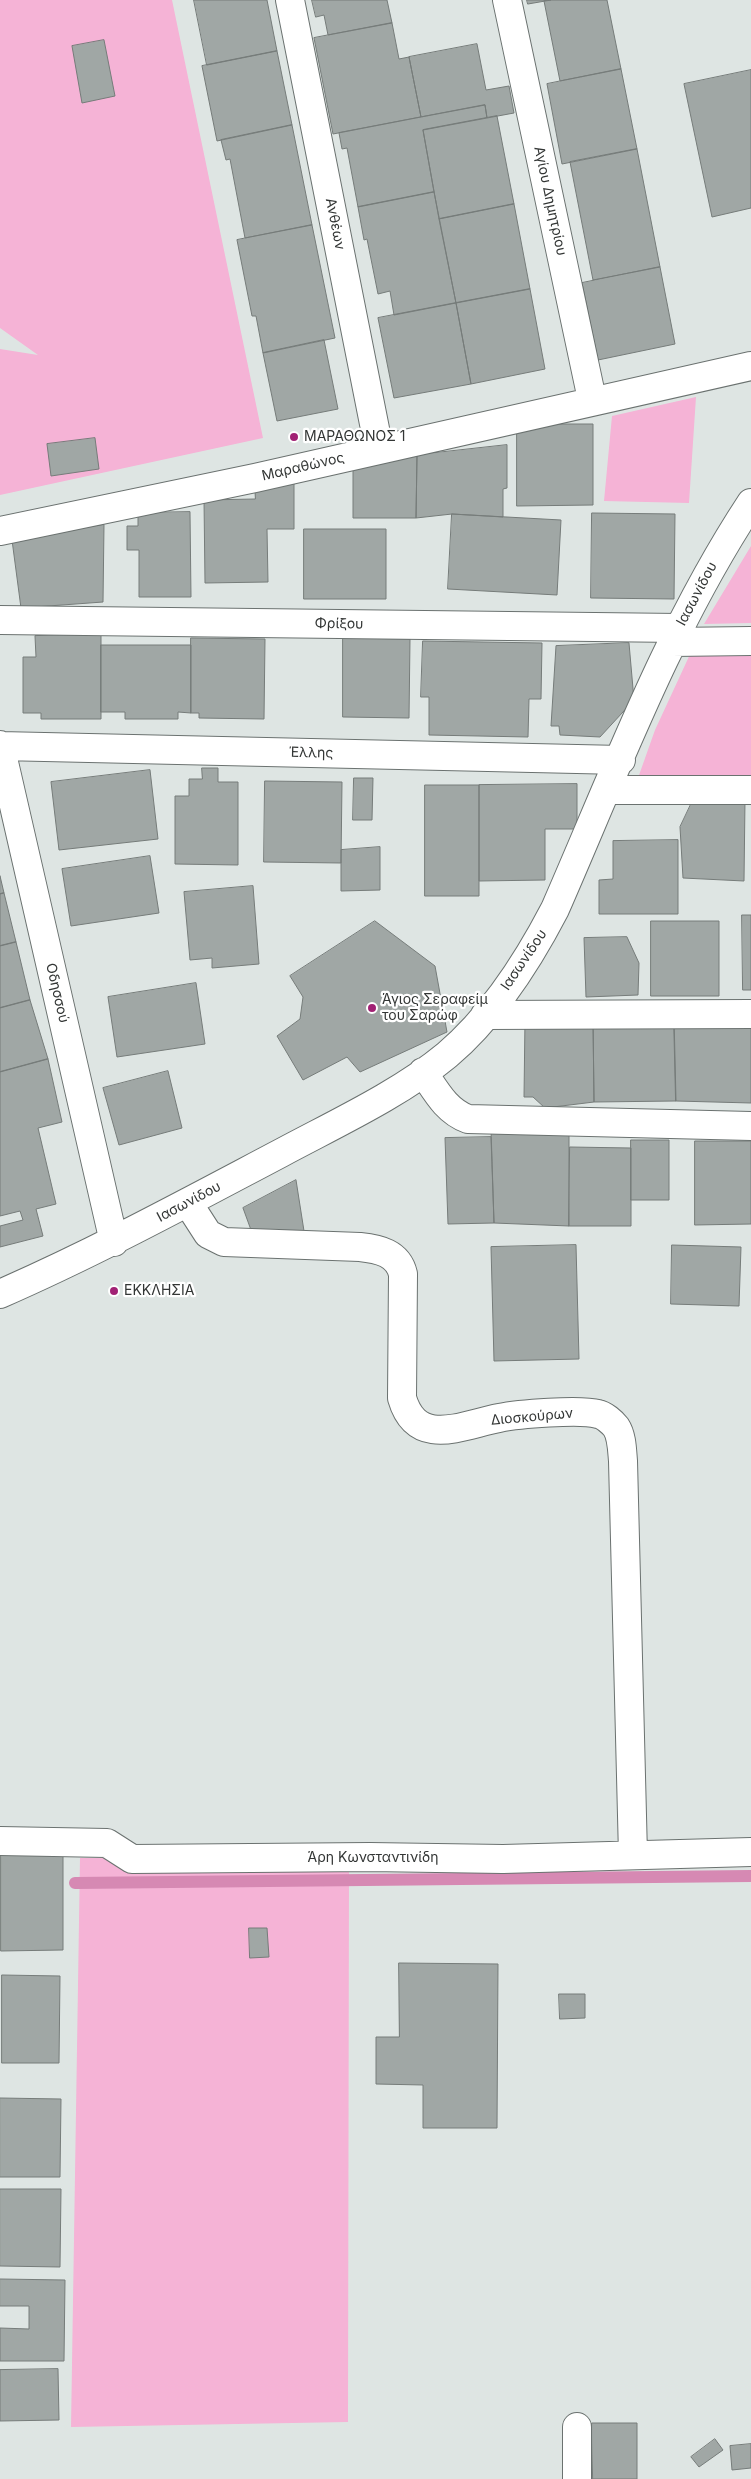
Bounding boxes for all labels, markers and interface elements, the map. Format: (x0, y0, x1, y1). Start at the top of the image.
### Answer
street label: Αγίου Δημητρίου (530, 145, 570, 257)
street label: Ανθέων (322, 197, 348, 251)
place label: ΜΑΡΑΘΩΝΟΣ 1 (304, 429, 405, 445)
marker: ΜΑΡΑΘΩΝΟΣ 1 (288, 431, 300, 443)
street label: Μαραθώνος (260, 449, 346, 485)
street label: Ιασωνίδου (673, 559, 721, 629)
street label: Φρίξου (314, 615, 364, 633)
street label: Έλλης (289, 744, 333, 762)
street label: Ιασωνίδου (497, 926, 551, 994)
street label: Οδησσού (42, 961, 72, 1025)
place label: Άγιος Σεραφείμ του Σαρώφ (382, 992, 488, 1024)
marker: Άγιος Σεραφείμ του Σαρώφ (366, 1002, 378, 1014)
street label: Ιασωνίδου (154, 1178, 224, 1226)
place label: ΕΚΚΛΗΣΙΑ (124, 1283, 194, 1299)
marker: ΕΚΚΛΗΣΙΑ (108, 1285, 120, 1297)
street label: Διοσκούρων (490, 1405, 574, 1429)
street label: Άρη Κωνσταντινίδη (308, 1850, 438, 1866)

